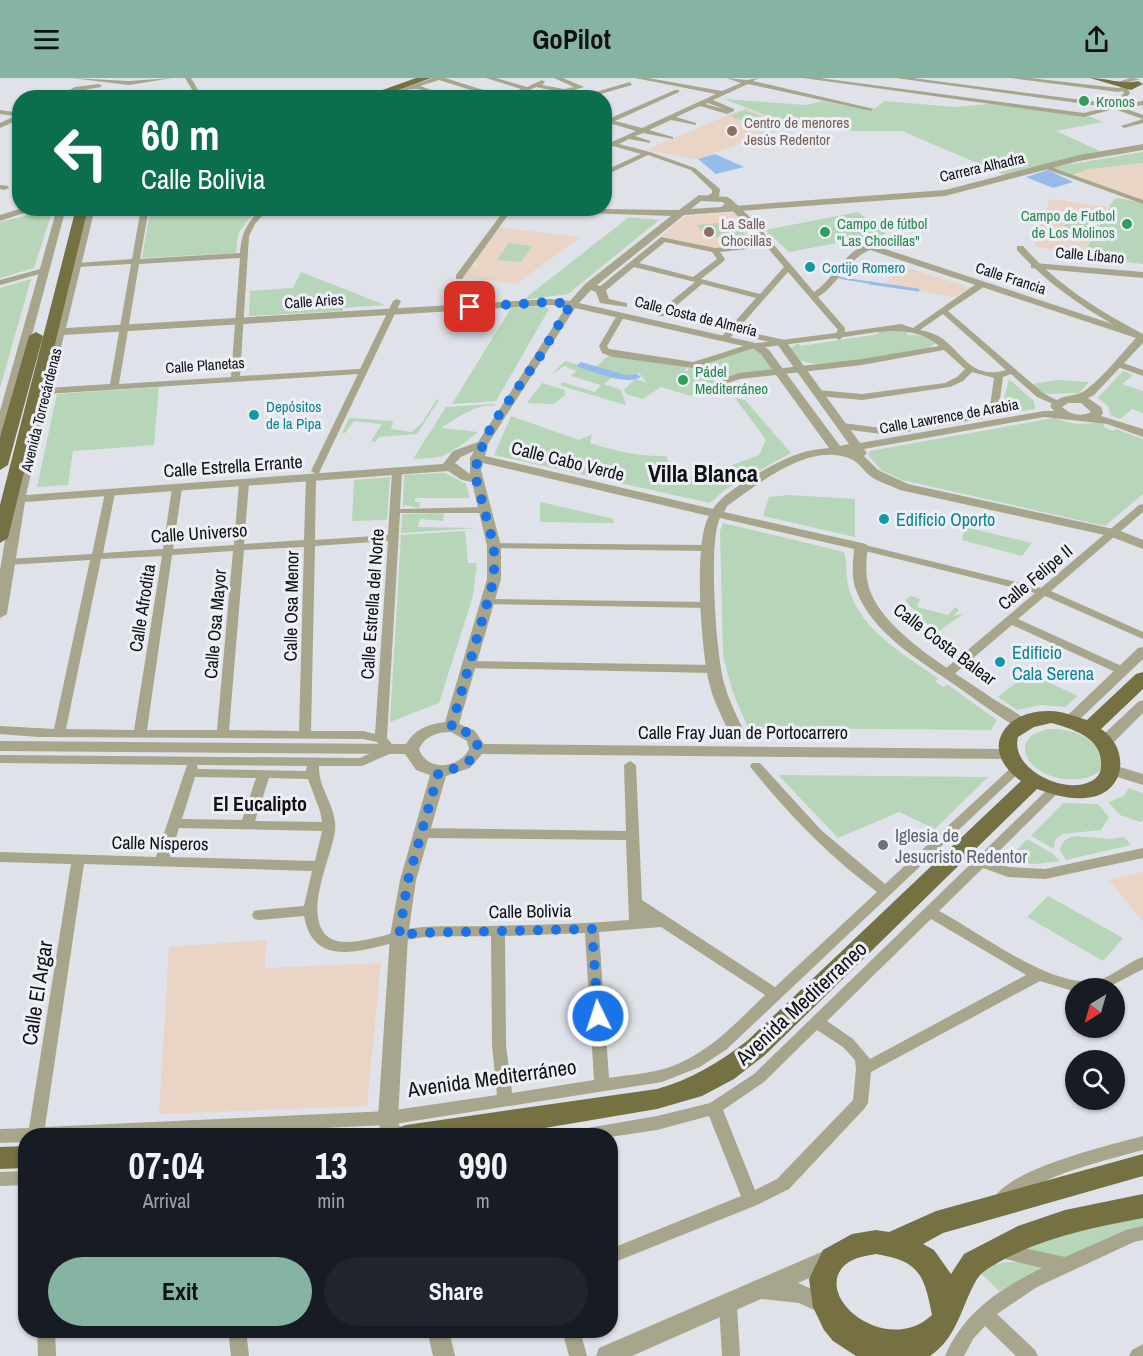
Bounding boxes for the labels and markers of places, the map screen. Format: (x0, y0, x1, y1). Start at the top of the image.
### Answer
place label: Kronos (1096, 91, 1135, 112)
marker: Kronos (1077, 94, 1091, 108)
place label: Centro de menores Jesús Redentor (744, 112, 849, 150)
marker: Centro de menores Jesús Redentor (725, 124, 739, 138)
place label: Campo de Futbol de Los Molinos (1021, 205, 1115, 243)
place label: La Salle Chocillas (721, 213, 772, 251)
place label: Campo de fútbol "Las Chocillas" (837, 213, 927, 251)
marker: Campo de Futbol de Los Molinos (1120, 217, 1134, 231)
marker: La Salle Chocillas (702, 225, 716, 239)
marker: Campo de fútbol "Las Chocillas" (818, 225, 832, 239)
place label: Cortijo Romero (822, 257, 906, 278)
marker: Cortijo Romero (803, 260, 817, 274)
pin (444, 281, 495, 332)
place label: Pádel Mediterráneo (695, 361, 768, 399)
marker: Pádel Mediterráneo (676, 373, 690, 387)
place label: Depósitos de la Pipa (266, 396, 322, 434)
marker: Depósitos de la Pipa (247, 408, 261, 422)
place label: Edificio Oporto (896, 507, 995, 532)
marker: Edificio Oporto (877, 512, 891, 526)
place label: Edificio Cala Serena (1012, 640, 1094, 686)
marker: Edificio Cala Serena (993, 655, 1007, 669)
place label: Iglesia de Jesucristo Redentor (895, 823, 1027, 869)
marker: Iglesia de Jesucristo Redentor (876, 838, 890, 852)

